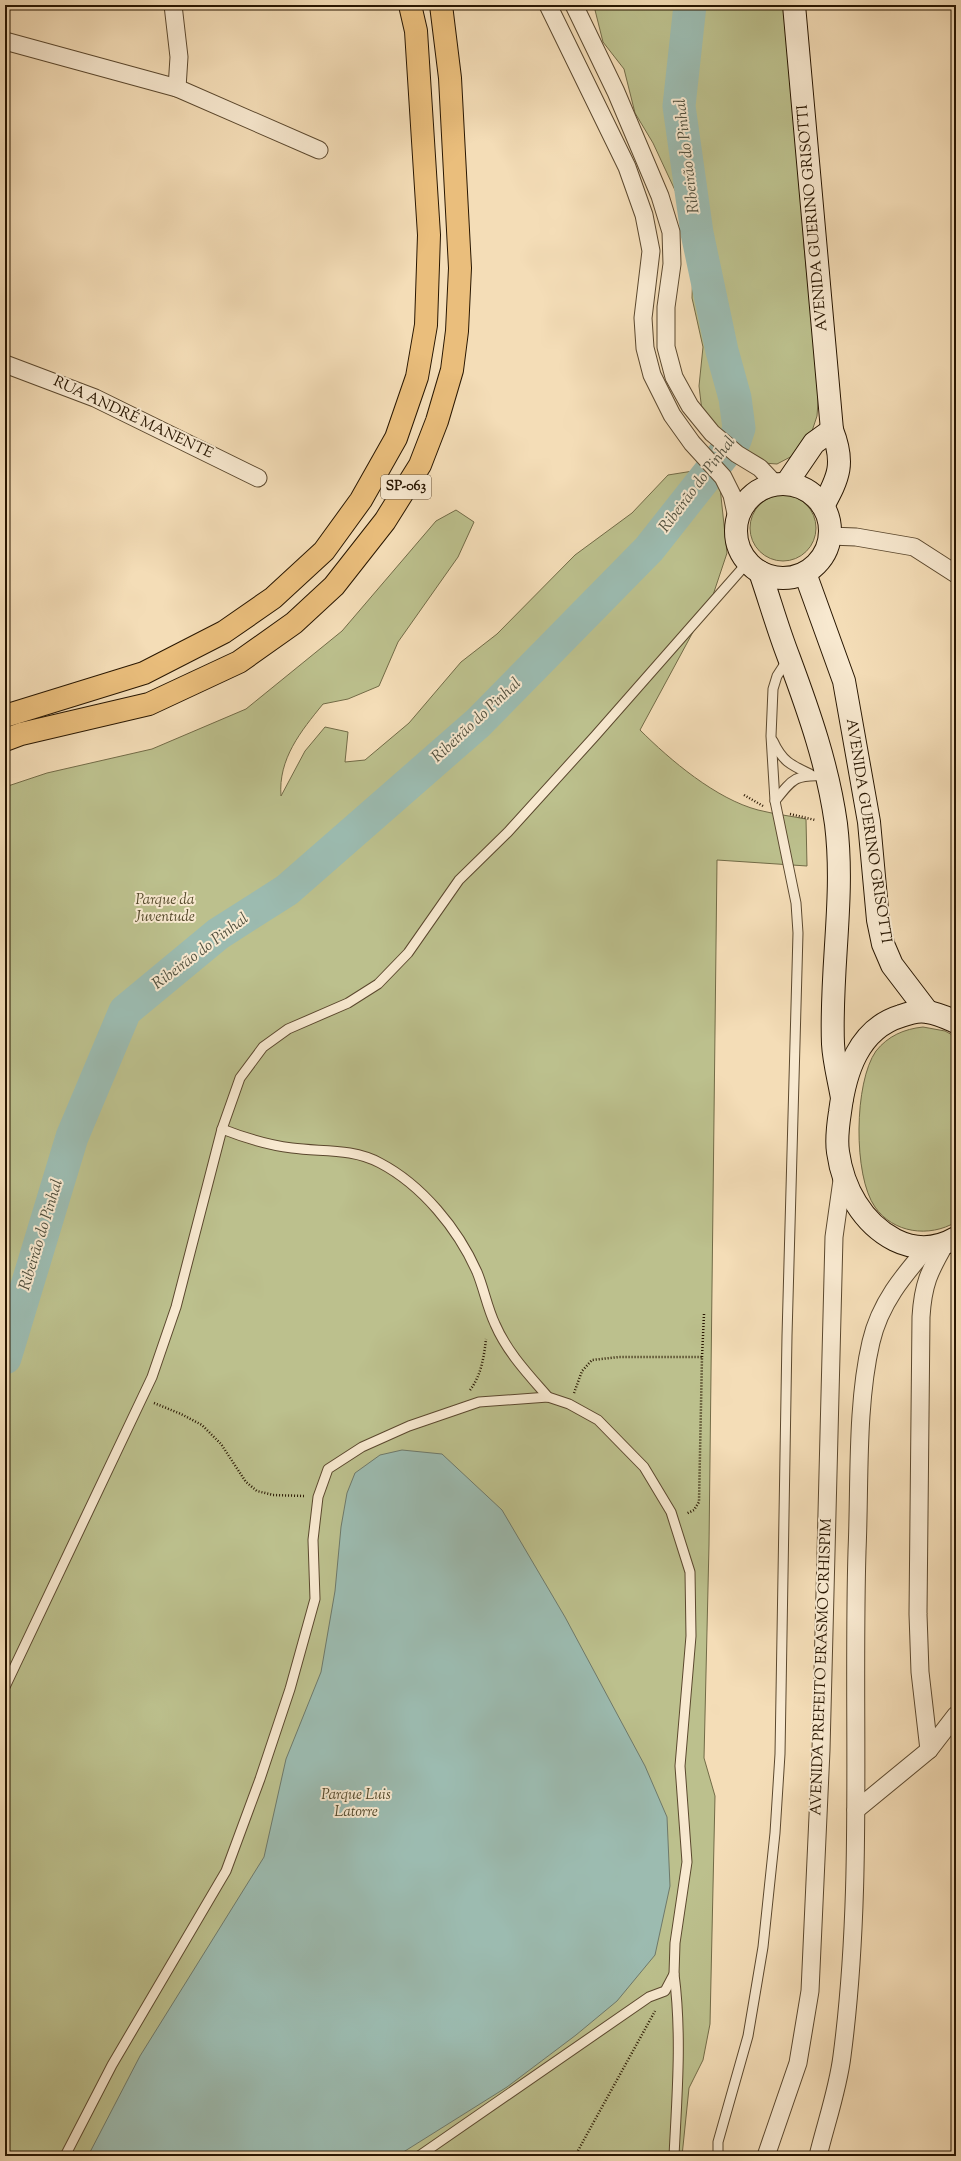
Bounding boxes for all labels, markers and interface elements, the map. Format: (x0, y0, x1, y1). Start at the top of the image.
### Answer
water label: Ribeirão do Pinhal (670, 97, 706, 215)
street label: AVENIDA GUERINO GRISOTTI (793, 104, 833, 332)
street label: RUA ANDRÉ MANENTE (50, 371, 217, 464)
water label: Ribeirão do Pinhal (654, 432, 742, 538)
road number: SP-063 (381, 475, 431, 499)
water label: Ribeirão do Pinhal (427, 673, 527, 769)
street label: AVENIDA GUERINO GRISOTTI (840, 717, 896, 945)
park label: Parque da Juventude (134, 890, 195, 928)
water label: Ribeirão do Pinhal (148, 908, 254, 996)
water label: Ribeirão do Pinhal (14, 1177, 70, 1293)
street label: AVENIDA PREFEITO ERASMO CRHISPIM (806, 1518, 838, 1816)
park label: Parque Luis Latorre (321, 1785, 391, 1823)

